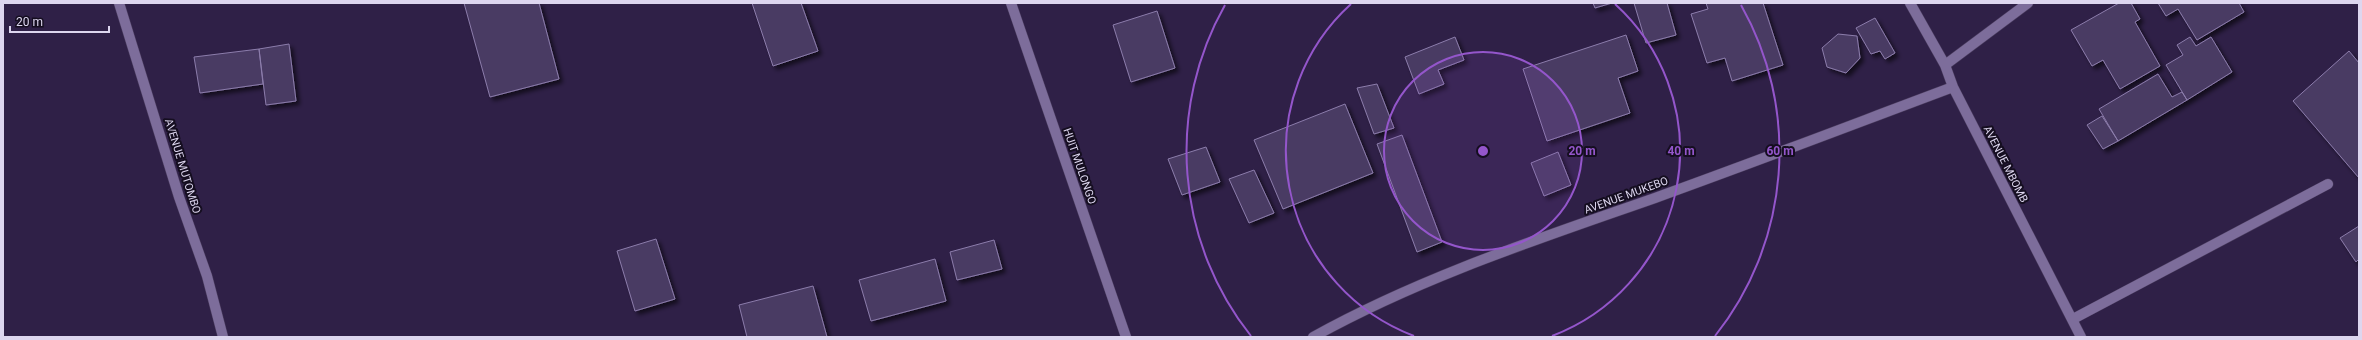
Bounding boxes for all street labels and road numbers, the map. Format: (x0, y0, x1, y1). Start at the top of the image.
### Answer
street label: AVENUE MUTOMBO (162, 117, 203, 215)
street label: AVENUE MBOMB (1981, 124, 2031, 205)
street label: HUIT MULONGO (1060, 126, 1099, 206)
street label: AVENUE MUKEBO (1582, 174, 1670, 217)

